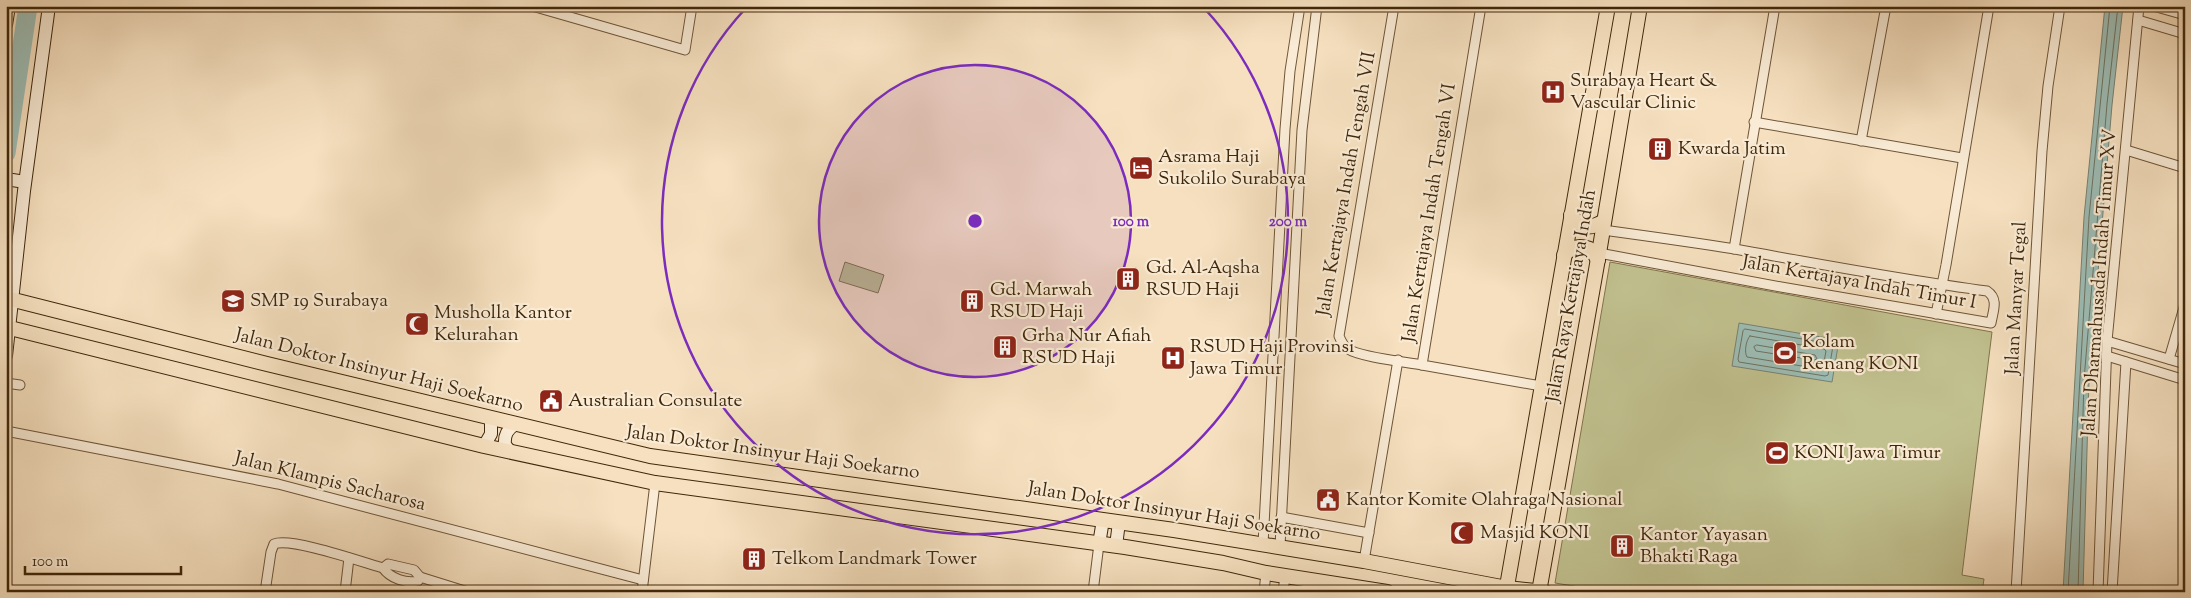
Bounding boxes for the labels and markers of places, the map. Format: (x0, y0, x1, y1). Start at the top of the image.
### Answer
place label: Surabaya Heart & Vascular Clinic (1570, 68, 1717, 117)
hospital icon: Surabaya Heart & Vascular Clinic (1540, 79, 1566, 105)
building icon: Kwarda Jatim (1647, 136, 1673, 162)
place label: Kwarda Jatim (1678, 136, 1786, 163)
place label: Asrama Haji Sukolilo Surabaya (1158, 144, 1306, 193)
hotel icon: Asrama Haji Sukolilo Surabaya (1128, 155, 1154, 181)
centre of rings (966, 212, 984, 230)
place label: Gd. Al-Aqsha RSUD Haji (1146, 255, 1260, 304)
building icon: Gd. Al-Aqsha RSUD Haji (1115, 266, 1141, 292)
place label: Gd. Marwah RSUD Haji (990, 277, 1092, 326)
school or university icon: SMP 19 Surabaya (220, 288, 246, 314)
place label: SMP 19 Surabaya (250, 288, 388, 315)
building icon: Gd. Marwah RSUD Haji (959, 288, 985, 314)
place label: Musholla Kantor Kelurahan (434, 300, 572, 349)
mosque icon: Musholla Kantor Kelurahan (404, 311, 430, 337)
place label: Grha Nur Afiah RSUD Haji (1022, 323, 1151, 372)
place label: Kolam Renang KONI (1802, 329, 1919, 378)
building icon: Grha Nur Afiah RSUD Haji (992, 334, 1018, 360)
place label: RSUD Haji Provinsi Jawa Timur (1189, 334, 1354, 383)
sports icon: Kolam Renang KONI (1772, 340, 1798, 366)
hospital icon: RSUD Haji Provinsi Jawa Timur (1160, 345, 1186, 371)
public building icon: Australian Consulate (538, 388, 564, 414)
place label: Australian Consulate (568, 388, 742, 415)
sports icon: KONI Jawa Timur (1764, 440, 1790, 466)
place label: KONI Jawa Timur (1794, 440, 1941, 467)
public building icon: Kantor Komite Olahraga Nasional (1315, 487, 1341, 513)
place label: Kantor Komite Olahraga Nasional (1346, 487, 1623, 514)
mosque icon: Masjid KONI (1449, 520, 1475, 546)
place label: Masjid KONI (1480, 520, 1589, 547)
place label: Kantor Yayasan Bhakti Raga (1640, 522, 1768, 571)
building icon: Kantor Yayasan Bhakti Raga (1609, 533, 1635, 559)
building icon: Telkom Landmark Tower (741, 546, 767, 572)
place label: Telkom Landmark Tower (772, 546, 977, 573)

